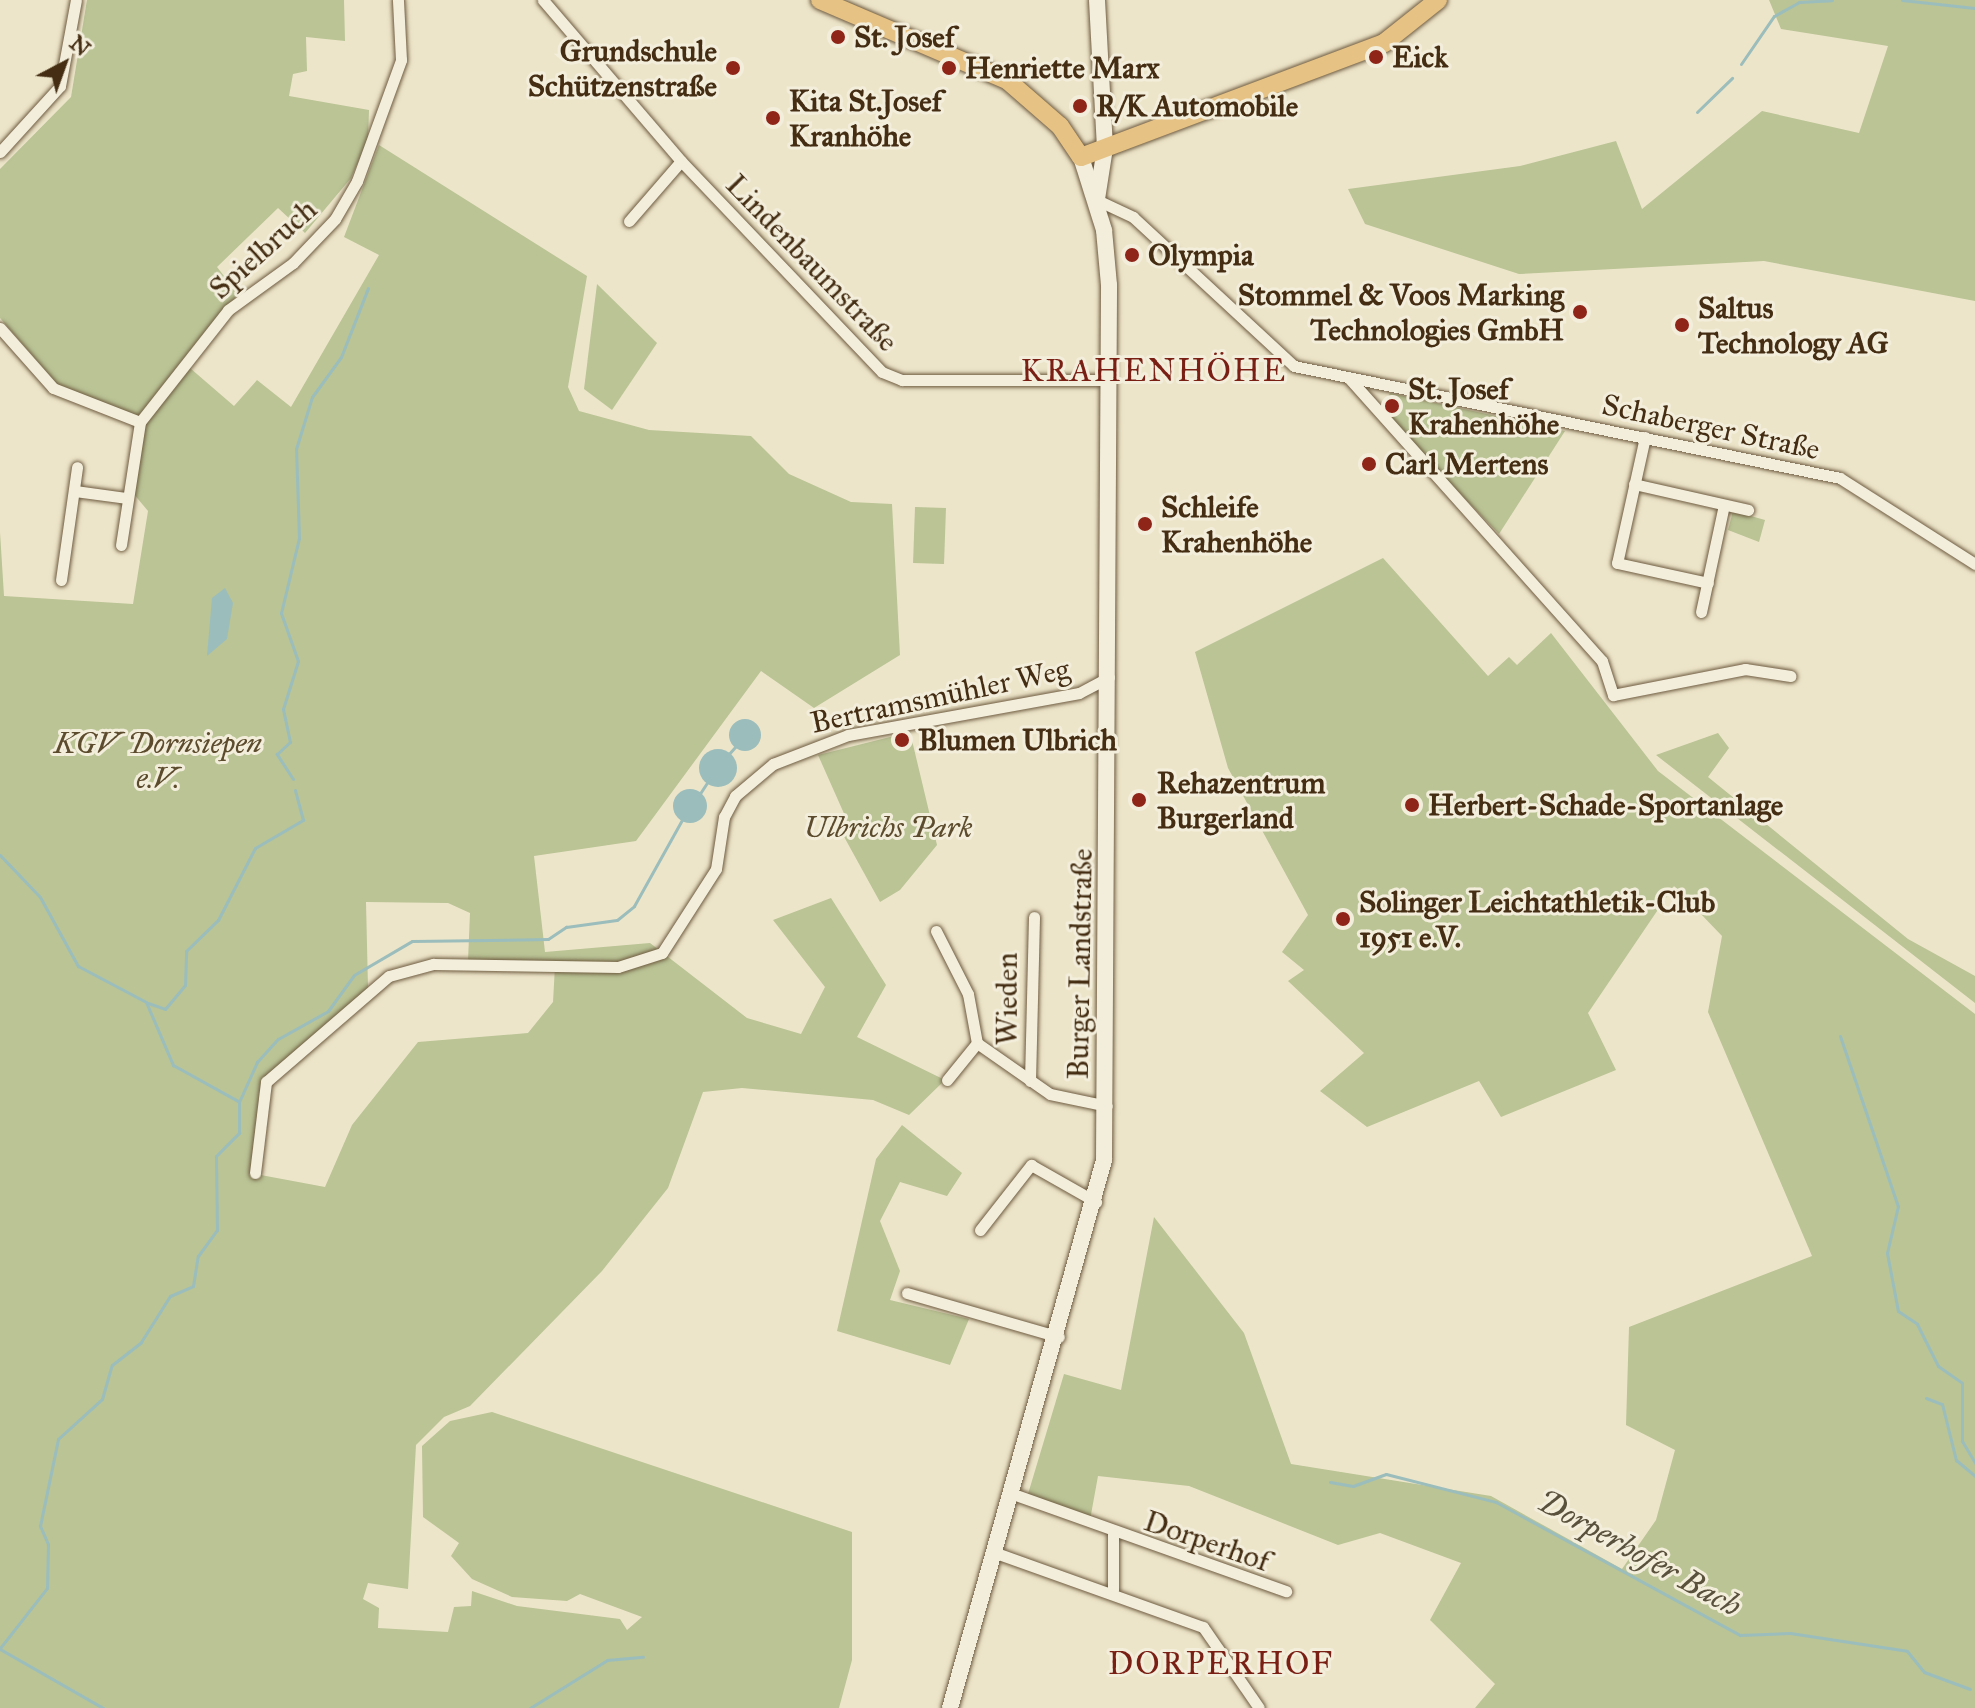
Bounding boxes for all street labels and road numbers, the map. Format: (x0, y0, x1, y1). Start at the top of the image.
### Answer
street label: Lindenbaumstraße (718, 167, 906, 359)
street label: Spielbruch (202, 191, 324, 307)
street label: Schaberger Straße (1599, 386, 1823, 468)
street label: Bertramsmühler Weg (807, 651, 1073, 741)
street label: Burger Landstraße (1060, 848, 1100, 1080)
street label: Wieden (989, 953, 1025, 1045)
street label: Dorperhof (1139, 1503, 1275, 1579)

